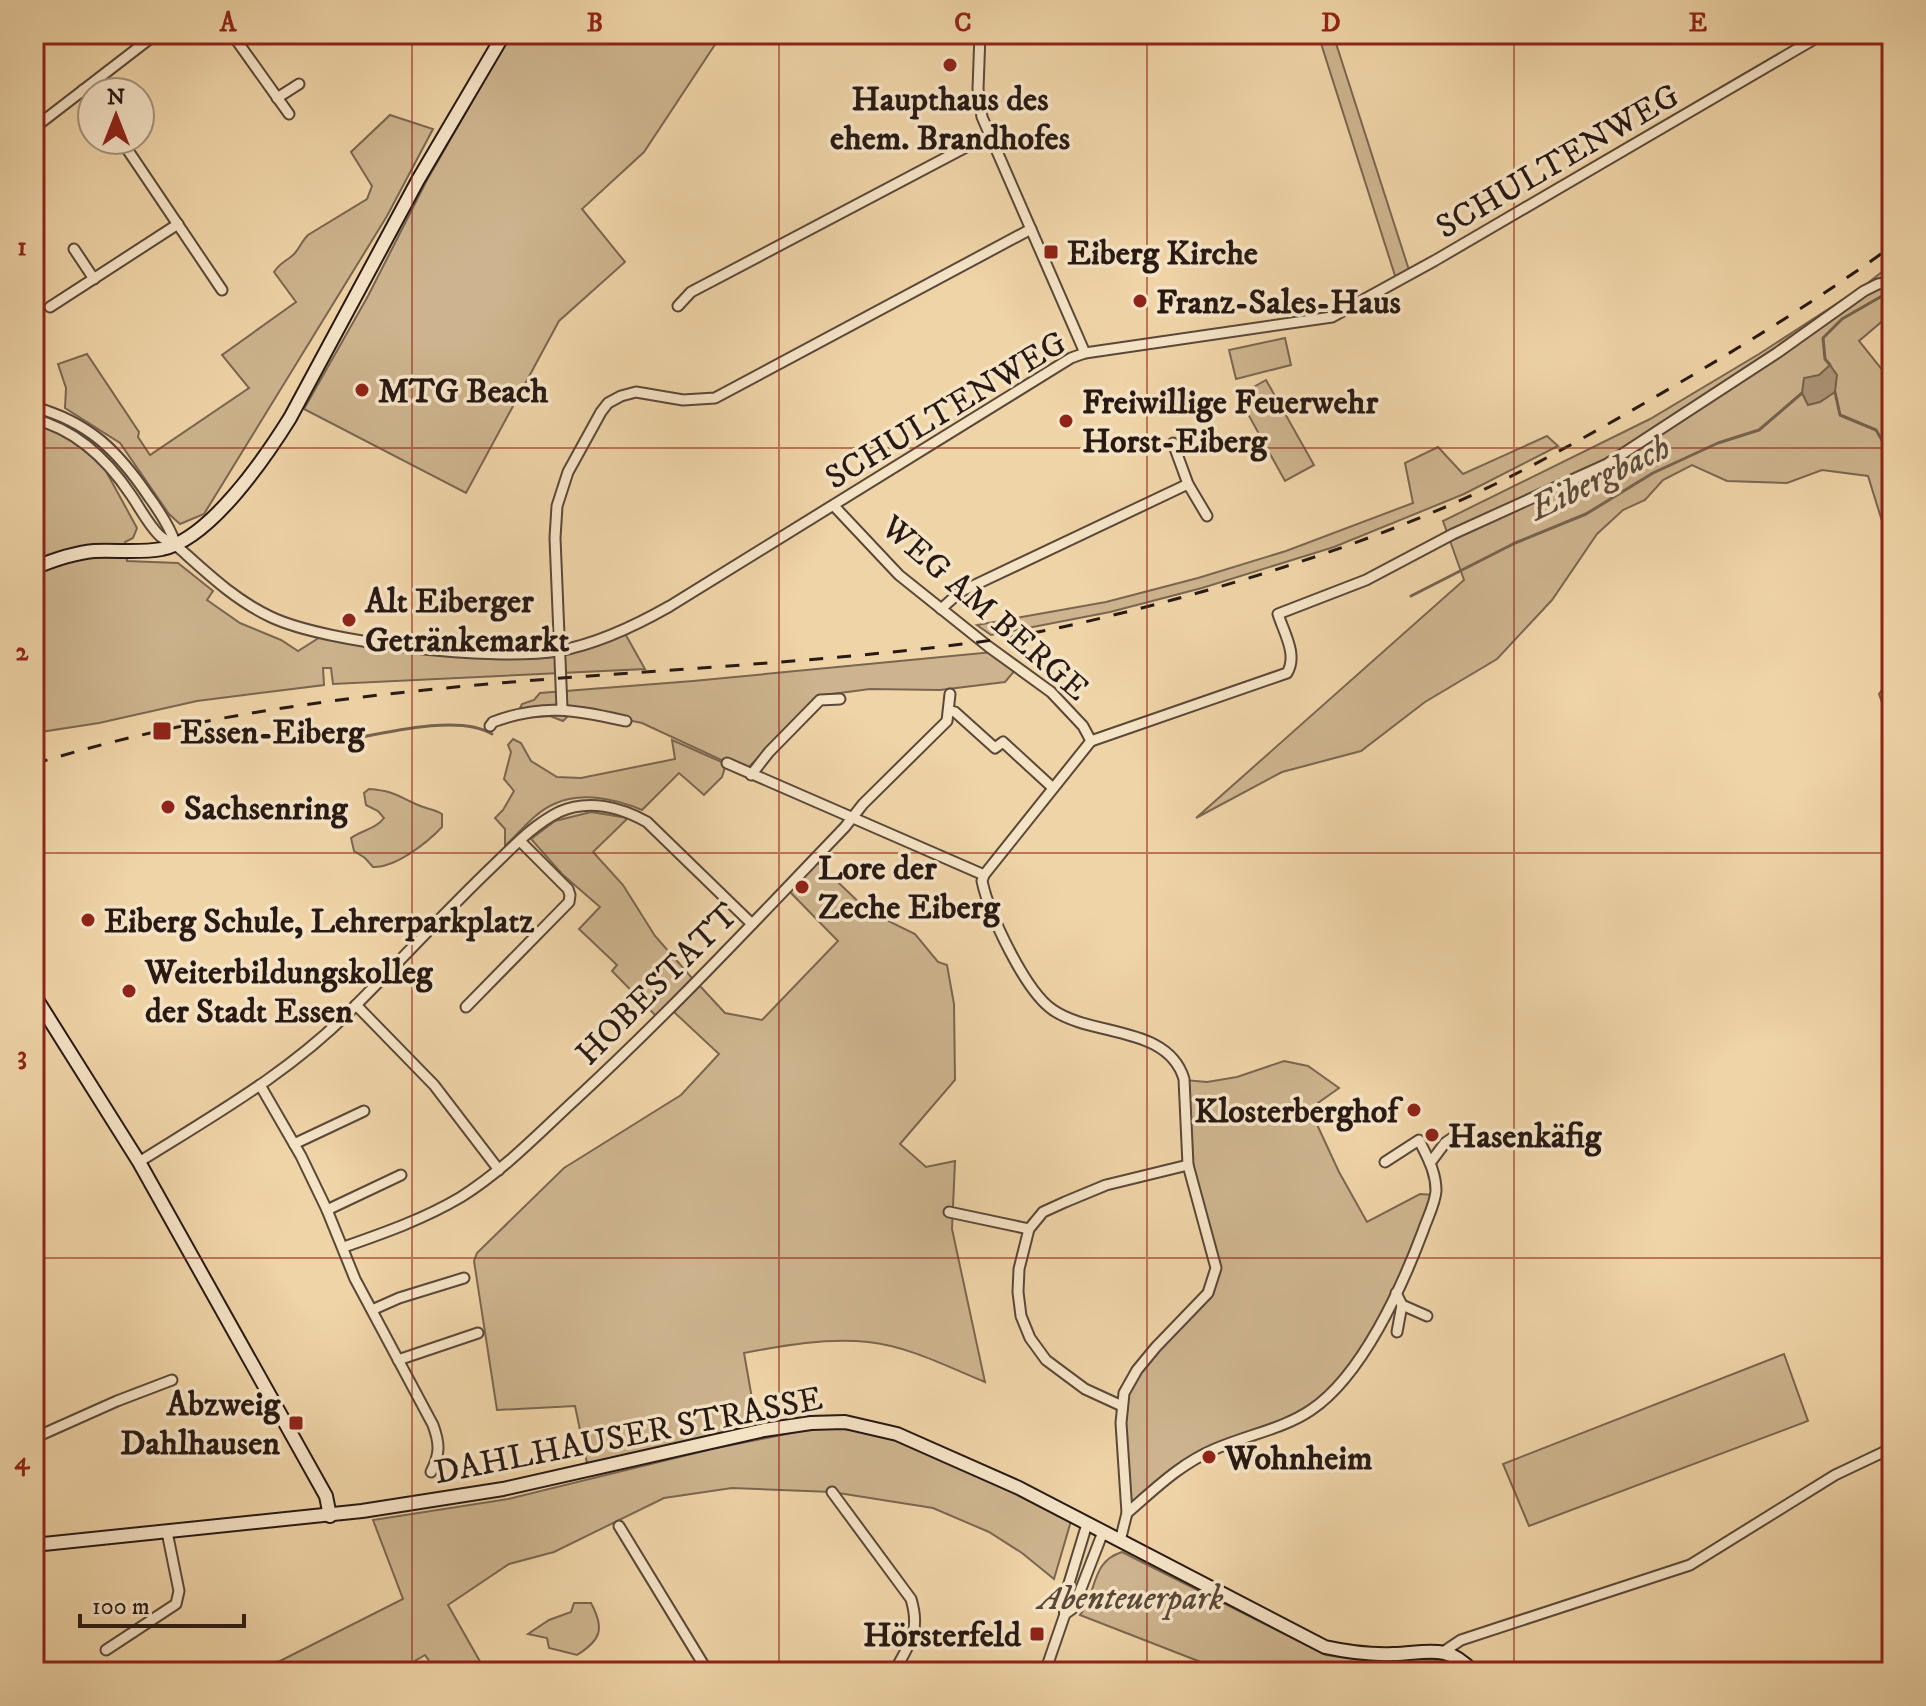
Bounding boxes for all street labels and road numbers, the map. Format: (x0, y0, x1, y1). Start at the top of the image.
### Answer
street label: SCHULTENWEG (1429, 75, 1687, 248)
street label: SCHULTENWEG (818, 322, 1074, 499)
street label: WEG AM BERGE (871, 506, 1097, 710)
street label: HOBESTATT (567, 894, 748, 1075)
street label: DAHLHAUSER STRASSE (431, 1378, 826, 1494)

